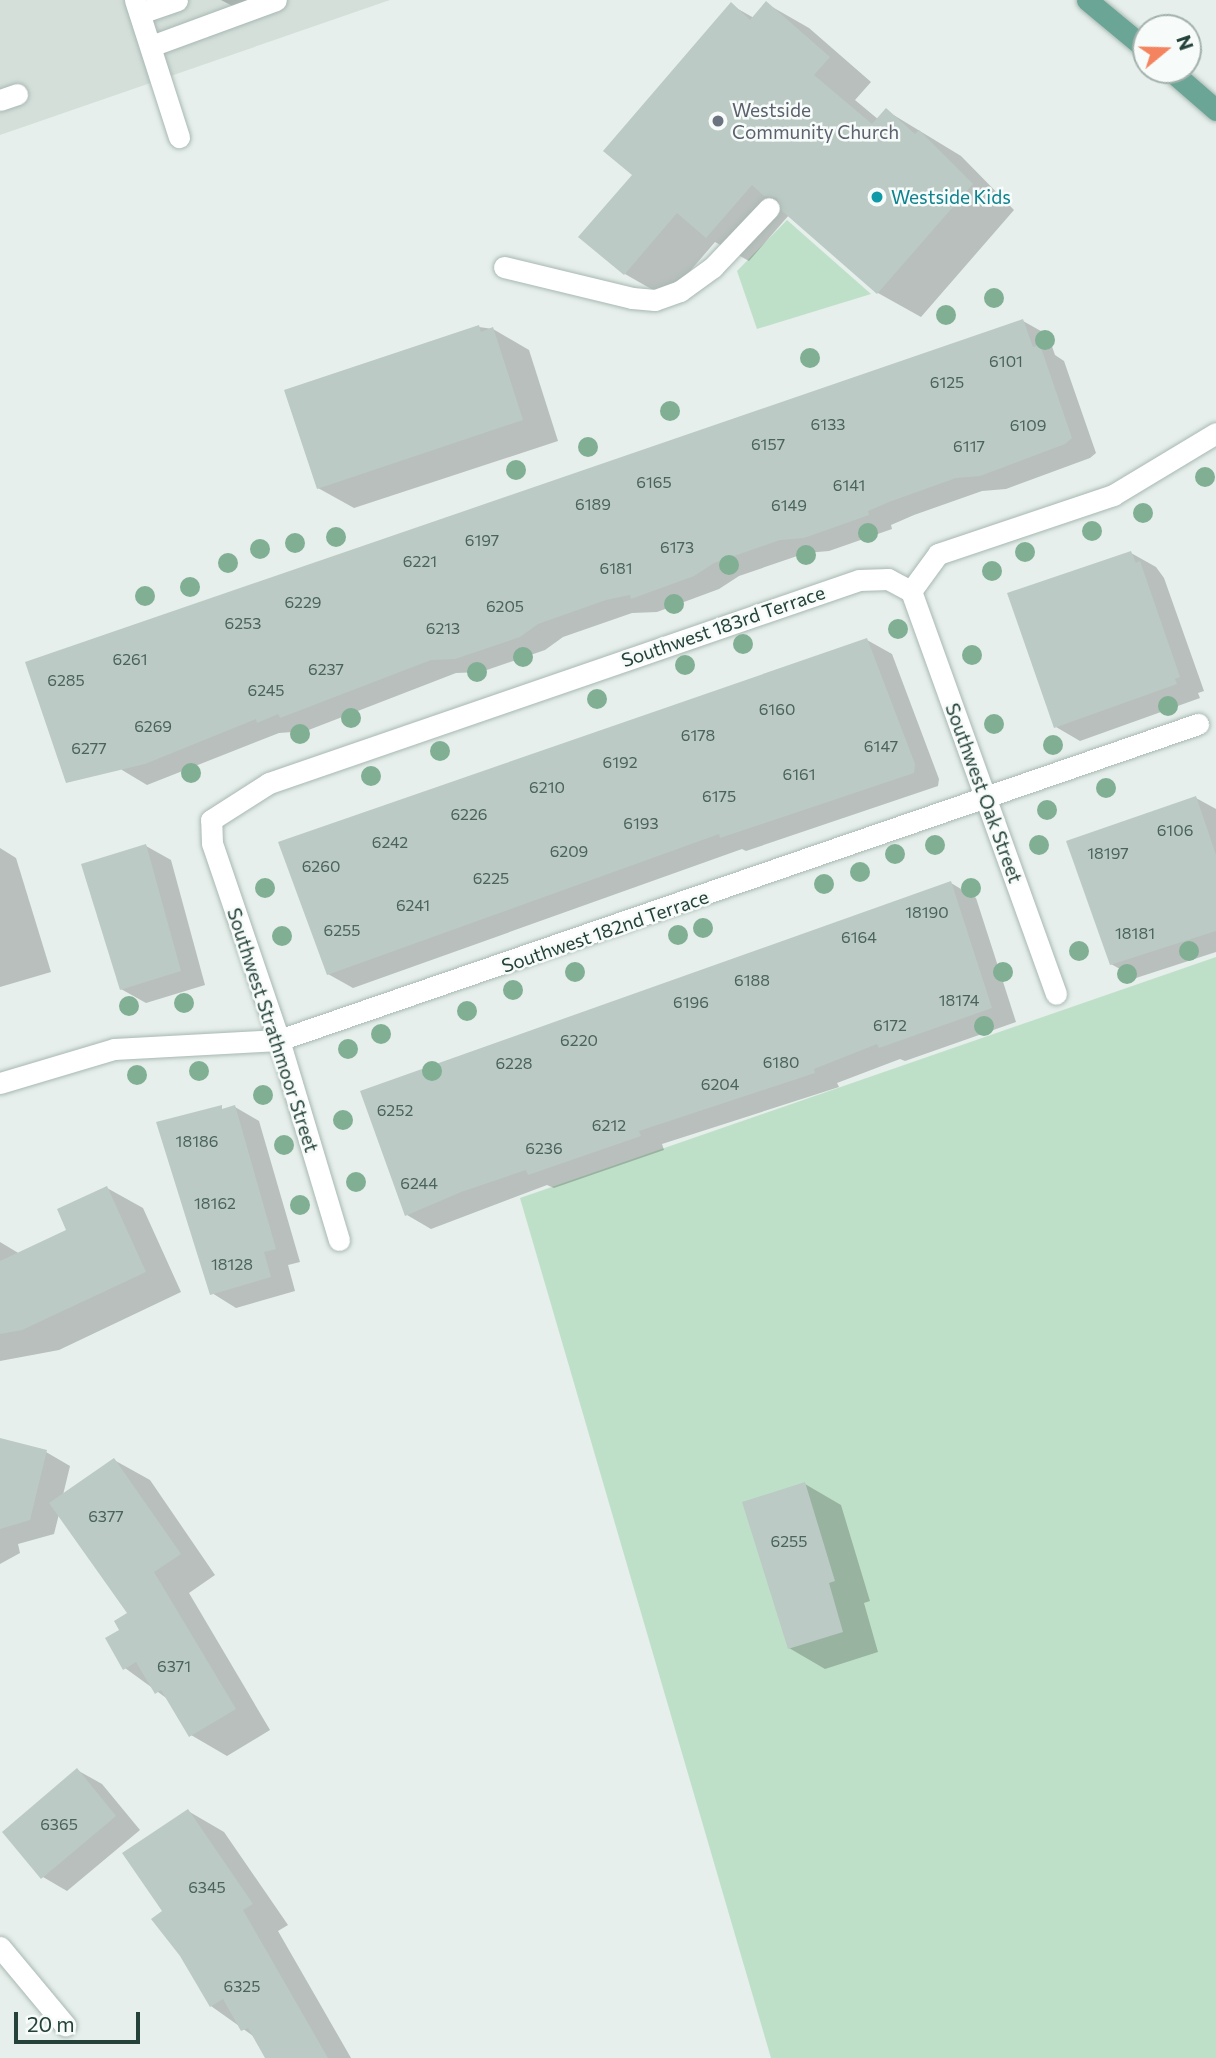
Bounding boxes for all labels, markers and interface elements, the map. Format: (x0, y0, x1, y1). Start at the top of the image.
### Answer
north arrow (1132, 14, 1202, 84)
text: N (1172, 32, 1199, 53)
place label: Westside Community Church (732, 99, 899, 143)
marker: Westside Community Church (710, 113, 726, 129)
place label: Westside Kids (891, 186, 1011, 208)
marker: Westside Kids (869, 189, 885, 205)
house number: 6101 (989, 351, 1023, 371)
house number: 6125 (930, 372, 964, 392)
house number: 6133 (811, 414, 845, 434)
house number: 6109 (1010, 415, 1046, 435)
house number: 6157 (751, 434, 785, 454)
house number: 6117 (953, 436, 985, 456)
house number: 6165 (636, 472, 672, 492)
house number: 6141 (833, 475, 865, 495)
house number: 6189 (575, 494, 611, 514)
house number: 6149 (771, 495, 807, 515)
house number: 6197 (465, 530, 499, 550)
house number: 6173 (660, 537, 694, 557)
house number: 6221 (403, 551, 437, 571)
house number: 6181 (599, 558, 633, 578)
street label: Southwest 183rd Terrace (618, 580, 828, 672)
house number: 6229 (284, 592, 322, 612)
house number: 6205 (486, 596, 524, 616)
house number: 6253 (225, 613, 261, 633)
house number: 6213 (426, 618, 460, 638)
house number: 6261 (112, 649, 148, 669)
house number: 6237 (308, 659, 344, 679)
house number: 6285 (47, 670, 85, 690)
house number: 6245 (247, 680, 285, 700)
house number: 6160 (759, 699, 795, 719)
street label: Southwest Oak Street (941, 700, 1027, 886)
house number: 6269 (134, 716, 172, 736)
house number: 6178 (681, 725, 715, 745)
house number: 6147 (864, 736, 898, 756)
house number: 6277 (71, 738, 107, 758)
house number: 6192 (602, 752, 638, 772)
house number: 6161 (782, 764, 816, 784)
house number: 6210 (529, 777, 565, 797)
house number: 6175 (702, 786, 736, 806)
house number: 6226 (450, 804, 488, 824)
house number: 6193 (623, 813, 659, 833)
house number: 6106 (1157, 820, 1193, 840)
house number: 6242 (372, 832, 408, 852)
house number: 6209 (550, 841, 588, 861)
house number: 18197 (1087, 843, 1129, 863)
house number: 6260 (302, 856, 340, 876)
house number: 6225 (473, 868, 509, 888)
street label: Southwest 182nd Terrace (499, 885, 711, 977)
house number: 6241 (396, 895, 430, 915)
house number: 18190 (905, 902, 949, 922)
street label: Southwest Strathmoor Street (223, 905, 323, 1155)
house number: 6255 (324, 920, 360, 940)
house number: 18181 (1115, 923, 1155, 943)
house number: 6164 (841, 927, 877, 947)
house number: 6188 (734, 970, 770, 990)
house number: 18174 (939, 990, 979, 1010)
house number: 6196 (673, 992, 709, 1012)
house number: 6172 (873, 1015, 907, 1035)
house number: 6220 (560, 1030, 598, 1050)
house number: 6180 (763, 1052, 799, 1072)
house number: 6228 (495, 1053, 533, 1073)
house number: 6204 (701, 1074, 739, 1094)
house number: 6252 (377, 1100, 413, 1120)
house number: 6212 (592, 1115, 626, 1135)
house number: 18186 (176, 1131, 218, 1151)
house number: 6236 (525, 1138, 563, 1158)
house number: 6244 (400, 1173, 438, 1193)
house number: 18162 (194, 1193, 236, 1213)
house number: 18128 (211, 1254, 253, 1274)
house number: 6377 (88, 1506, 124, 1526)
house number: 6255 (771, 1531, 807, 1551)
house number: 6371 (157, 1656, 191, 1676)
house number: 6365 (40, 1814, 78, 1834)
house number: 6345 (188, 1877, 226, 1897)
house number: 6325 (224, 1976, 260, 1996)
scale bar (18, 1998, 144, 2042)
text: 20 m (27, 2011, 75, 2036)

